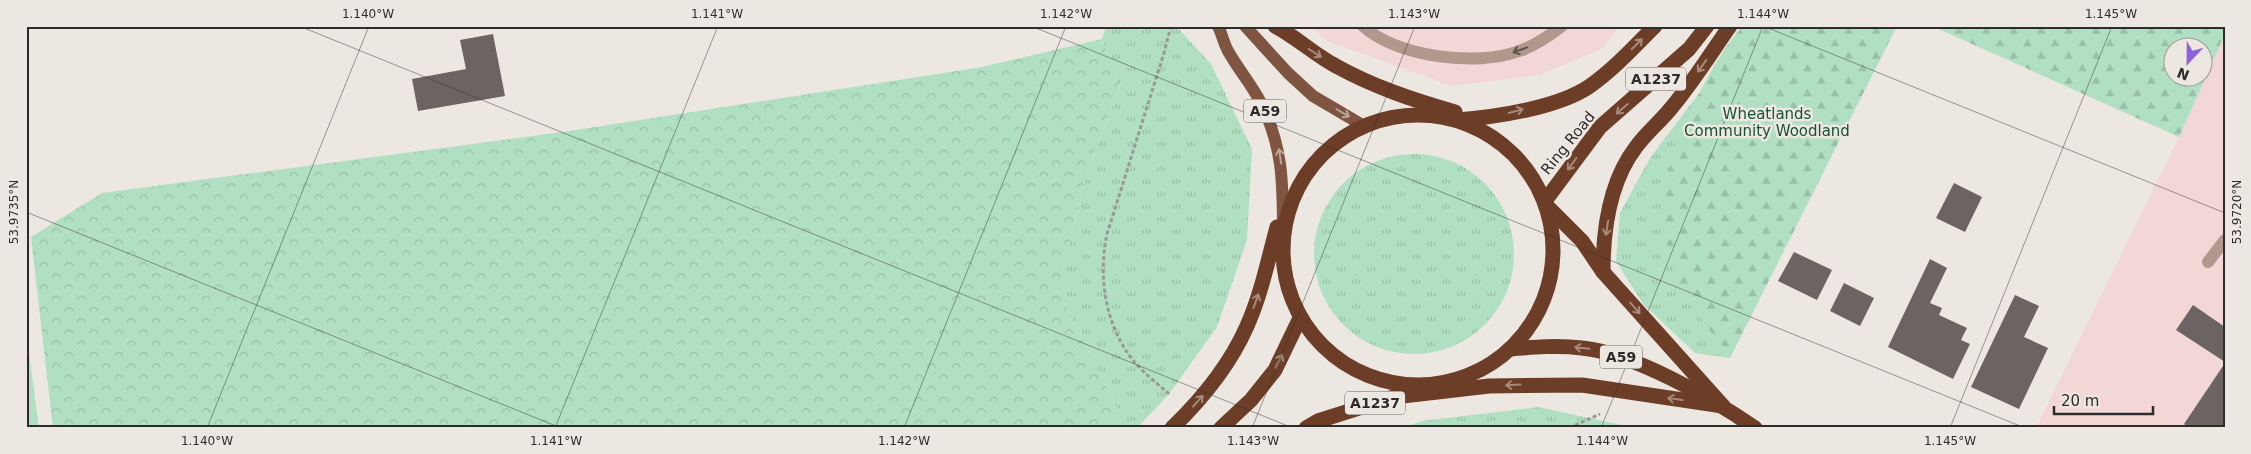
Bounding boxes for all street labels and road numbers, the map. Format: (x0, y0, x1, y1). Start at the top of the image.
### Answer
road number: A1237 (1626, 68, 1686, 90)
road number: A59 (1244, 100, 1286, 122)
street label: Ring Road (1537, 108, 1599, 178)
road number: A59 (1600, 346, 1642, 368)
road number: A1237 (1345, 392, 1405, 414)

